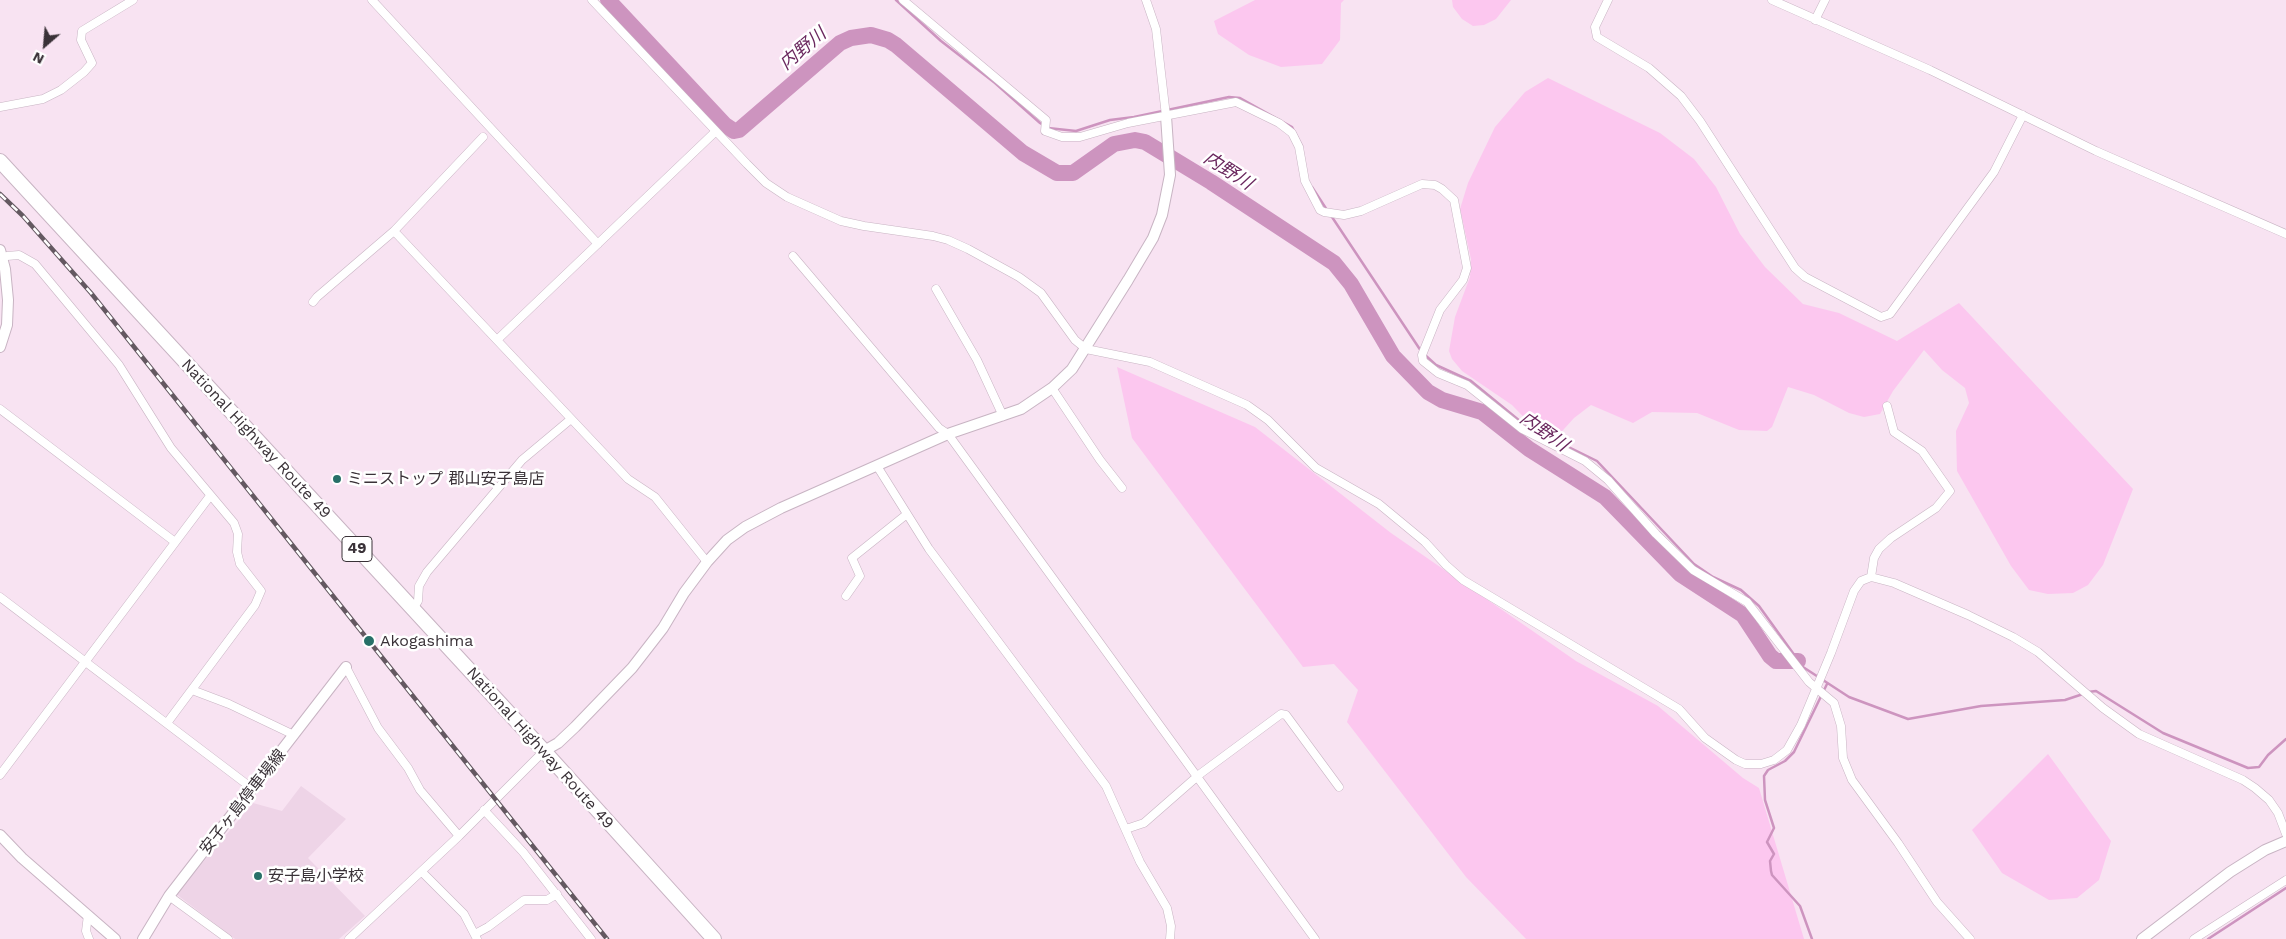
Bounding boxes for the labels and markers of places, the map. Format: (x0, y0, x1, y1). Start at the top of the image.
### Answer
place label: ミニストップ 郡山安子島店 (347, 469, 544, 489)
marker: ミニストップ 郡山安子島店 (331, 473, 343, 485)
place label: Akogashima (380, 631, 473, 651)
marker: Akogashima (362, 634, 376, 648)
place label: 安子島小学校 (268, 866, 364, 886)
marker: 安子島小学校 (252, 870, 264, 882)

